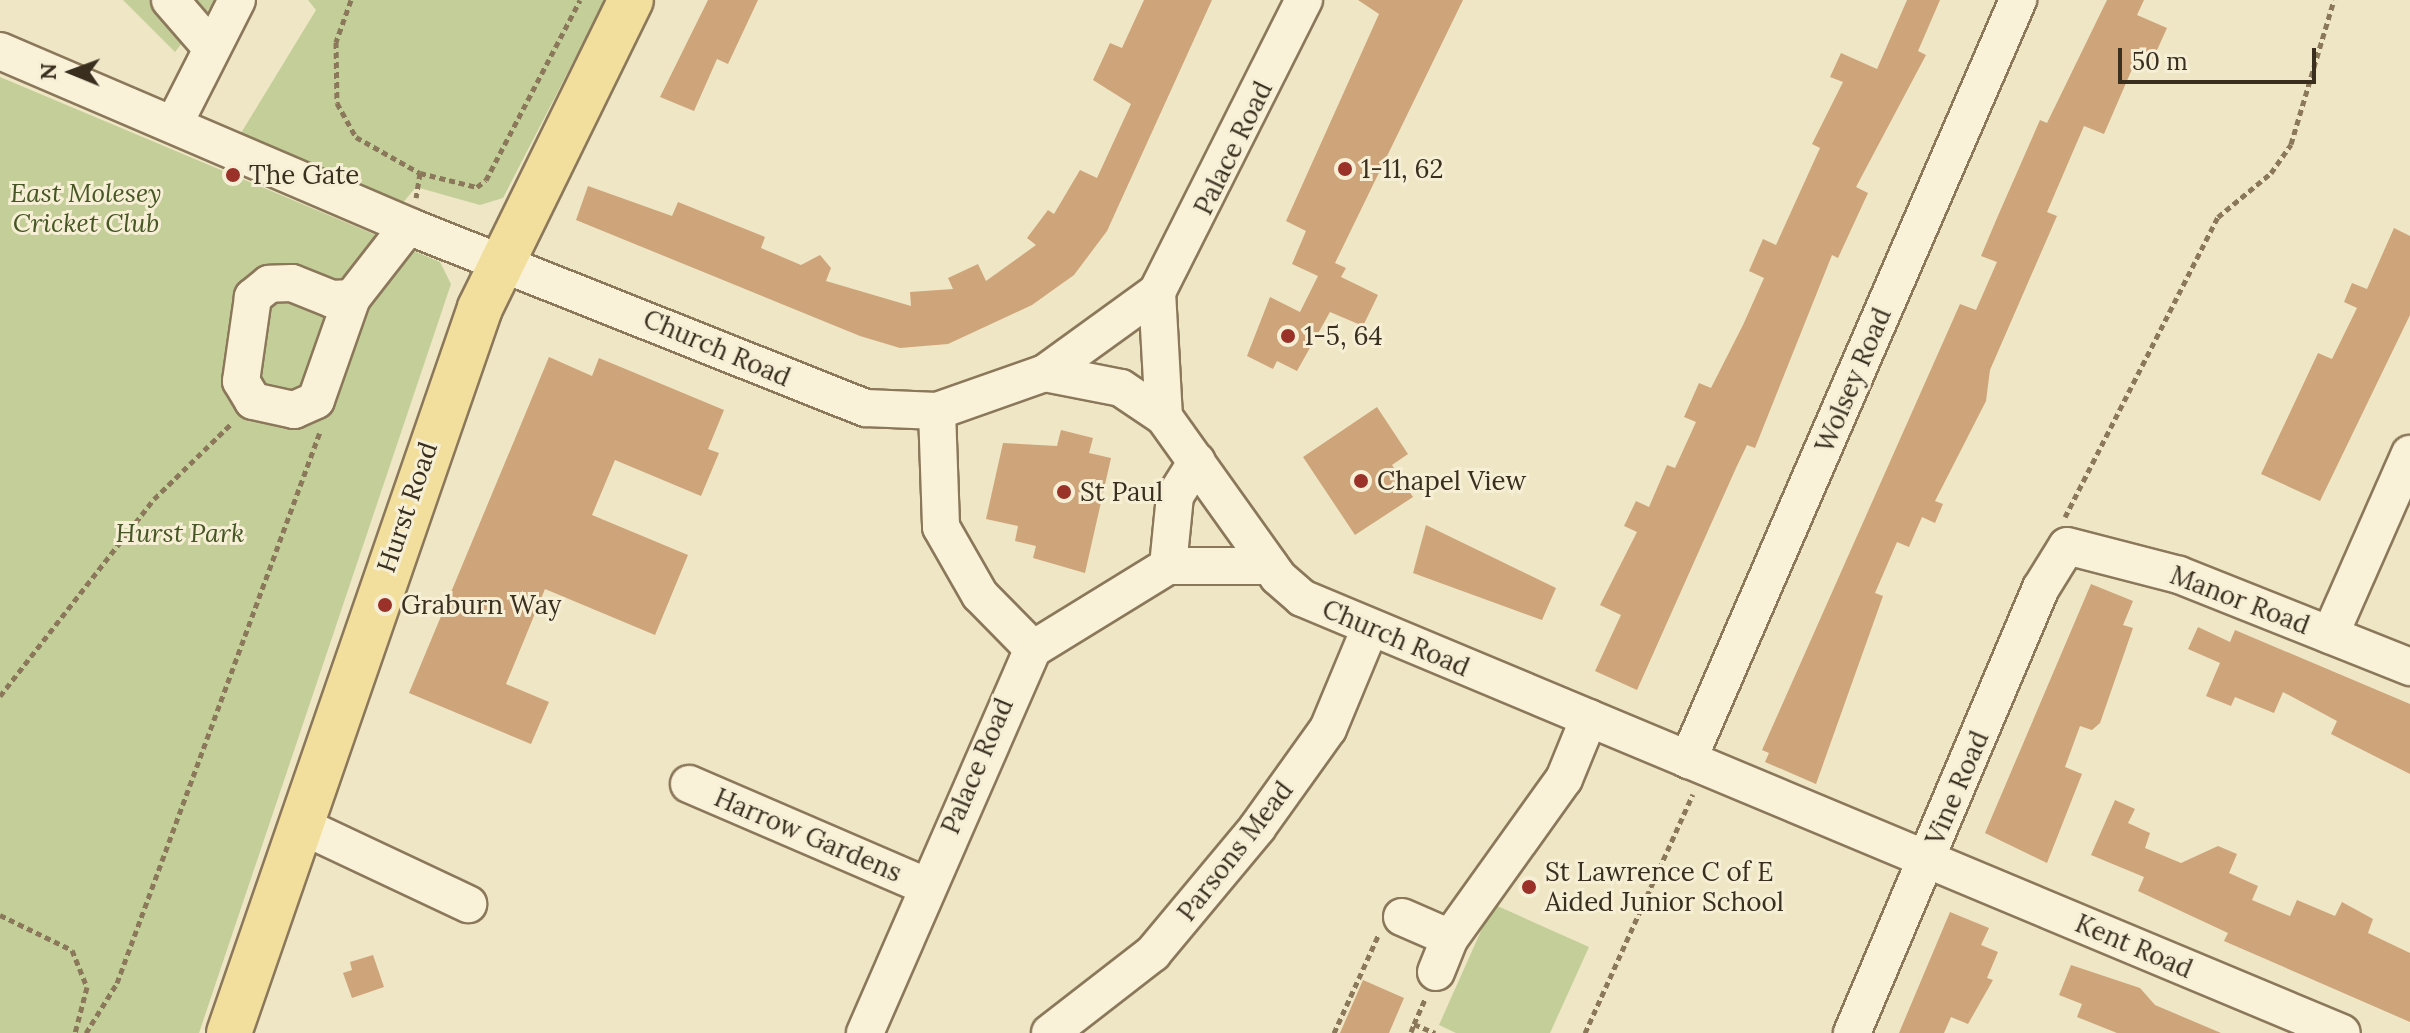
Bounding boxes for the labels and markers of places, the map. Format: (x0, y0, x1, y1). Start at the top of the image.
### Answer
place label: 1-11, 62 (1361, 153, 1444, 185)
place label: The Gate (249, 159, 359, 191)
marker: 1-11, 62 (1336, 160, 1354, 178)
marker: The Gate (224, 166, 242, 184)
place label: 1-5, 64 (1304, 320, 1383, 352)
marker: 1-5, 64 (1279, 327, 1297, 345)
place label: Chapel View (1377, 465, 1526, 497)
marker: Chapel View (1352, 472, 1370, 490)
place label: St Paul (1080, 476, 1163, 508)
marker: St Paul (1055, 483, 1073, 501)
place label: Graburn Way (401, 589, 562, 621)
marker: Graburn Way (376, 596, 394, 614)
place label: St Lawrence C of E Aided Junior School (1545, 856, 1784, 918)
marker: St Lawrence C of E Aided Junior School (1520, 878, 1538, 896)

